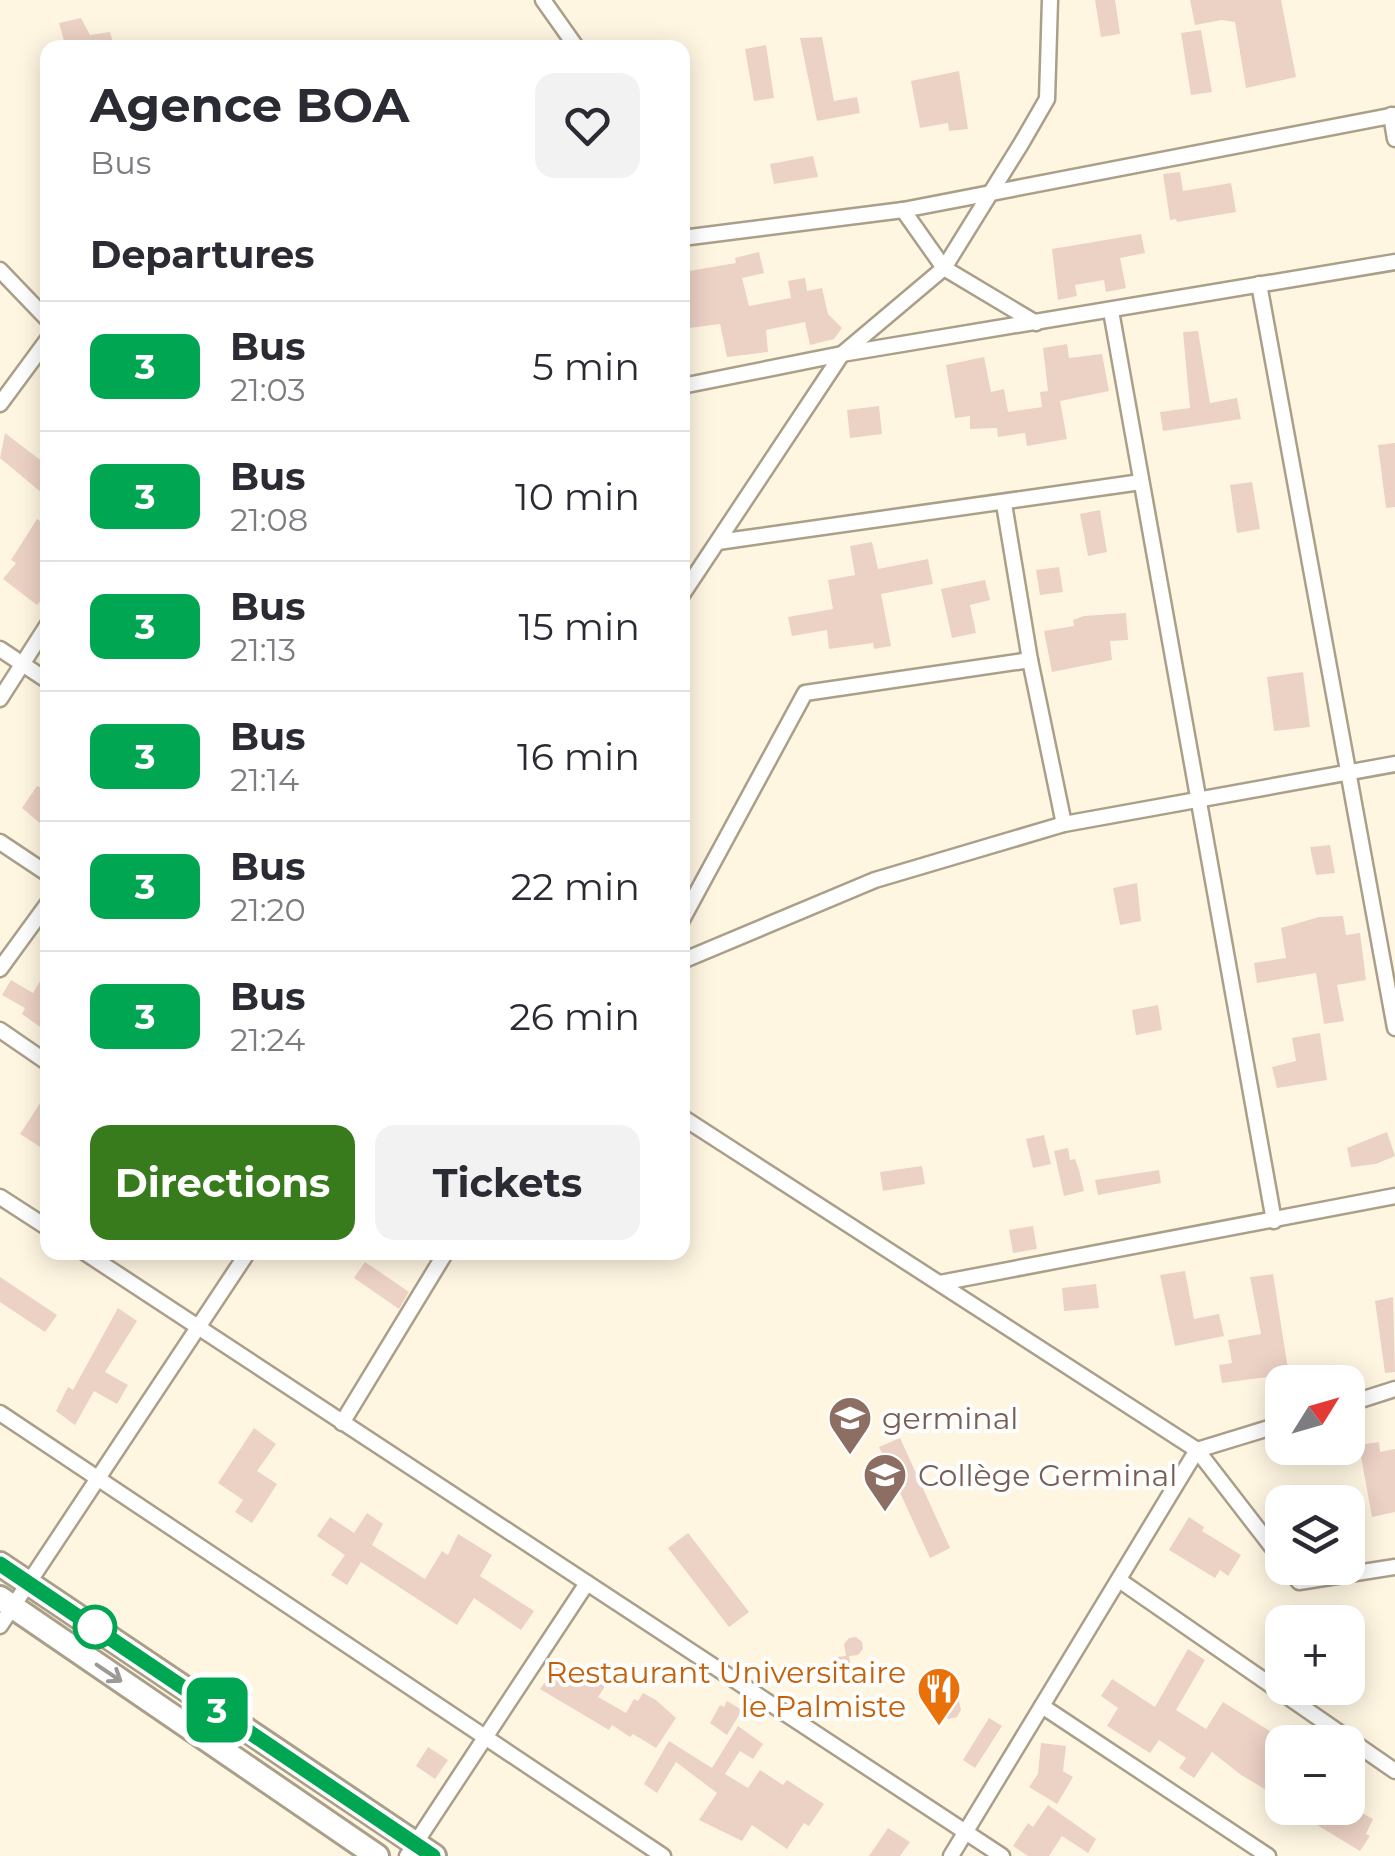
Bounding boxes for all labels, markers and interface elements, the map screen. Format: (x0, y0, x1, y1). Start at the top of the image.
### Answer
button: heart (535, 73, 640, 178)
text: Agence BOA (90, 76, 409, 134)
text: Bus (90, 143, 151, 182)
text: Departures (90, 231, 314, 278)
text: Bus (230, 323, 305, 370)
text: 5 min (532, 343, 640, 390)
text: 3 (135, 345, 155, 388)
text: 21:03 (230, 370, 305, 409)
text: Bus (230, 453, 305, 500)
text: 10 min (515, 473, 640, 520)
text: 3 (135, 475, 155, 518)
text: 21:08 (230, 500, 308, 539)
text: Bus (230, 583, 305, 630)
text: 15 min (519, 603, 640, 650)
text: 3 (135, 605, 155, 648)
text: 21:13 (230, 630, 296, 669)
text: Bus (230, 713, 305, 760)
text: 16 min (517, 733, 640, 780)
text: 3 (135, 735, 155, 778)
text: 21:14 (230, 760, 299, 799)
text: Bus (230, 843, 305, 890)
text: 22 min (511, 863, 640, 910)
text: 3 (135, 865, 155, 908)
text: 21:20 (230, 890, 306, 929)
text: Bus (230, 973, 305, 1020)
text: 26 min (509, 993, 640, 1040)
text: 3 (135, 995, 155, 1038)
text: 21:24 (230, 1020, 305, 1059)
button: Directions (90, 1125, 355, 1240)
button: Tickets (375, 1125, 640, 1240)
north arrow (1265, 1365, 1365, 1465)
map controls (1265, 1365, 1365, 1825)
school or university icon: germinal (827, 1395, 873, 1456)
place label: germinal (882, 1400, 1018, 1437)
school or university icon: Collège Germinal (862, 1452, 908, 1513)
place label: Collège Germinal (918, 1457, 1177, 1494)
button: layers (1265, 1485, 1365, 1585)
button: + (1265, 1605, 1365, 1705)
unlabelled marker (74, 1606, 116, 1648)
place label: Restaurant Universitaire le Palmiste (546, 1654, 906, 1725)
one-way arrow (95, 1662, 123, 1683)
restaurant icon: Restaurant Universitaire le Palmiste (916, 1666, 962, 1727)
line badge: 3 (184, 1678, 250, 1742)
text: 3 (207, 1689, 227, 1732)
button: − (1265, 1725, 1365, 1825)

